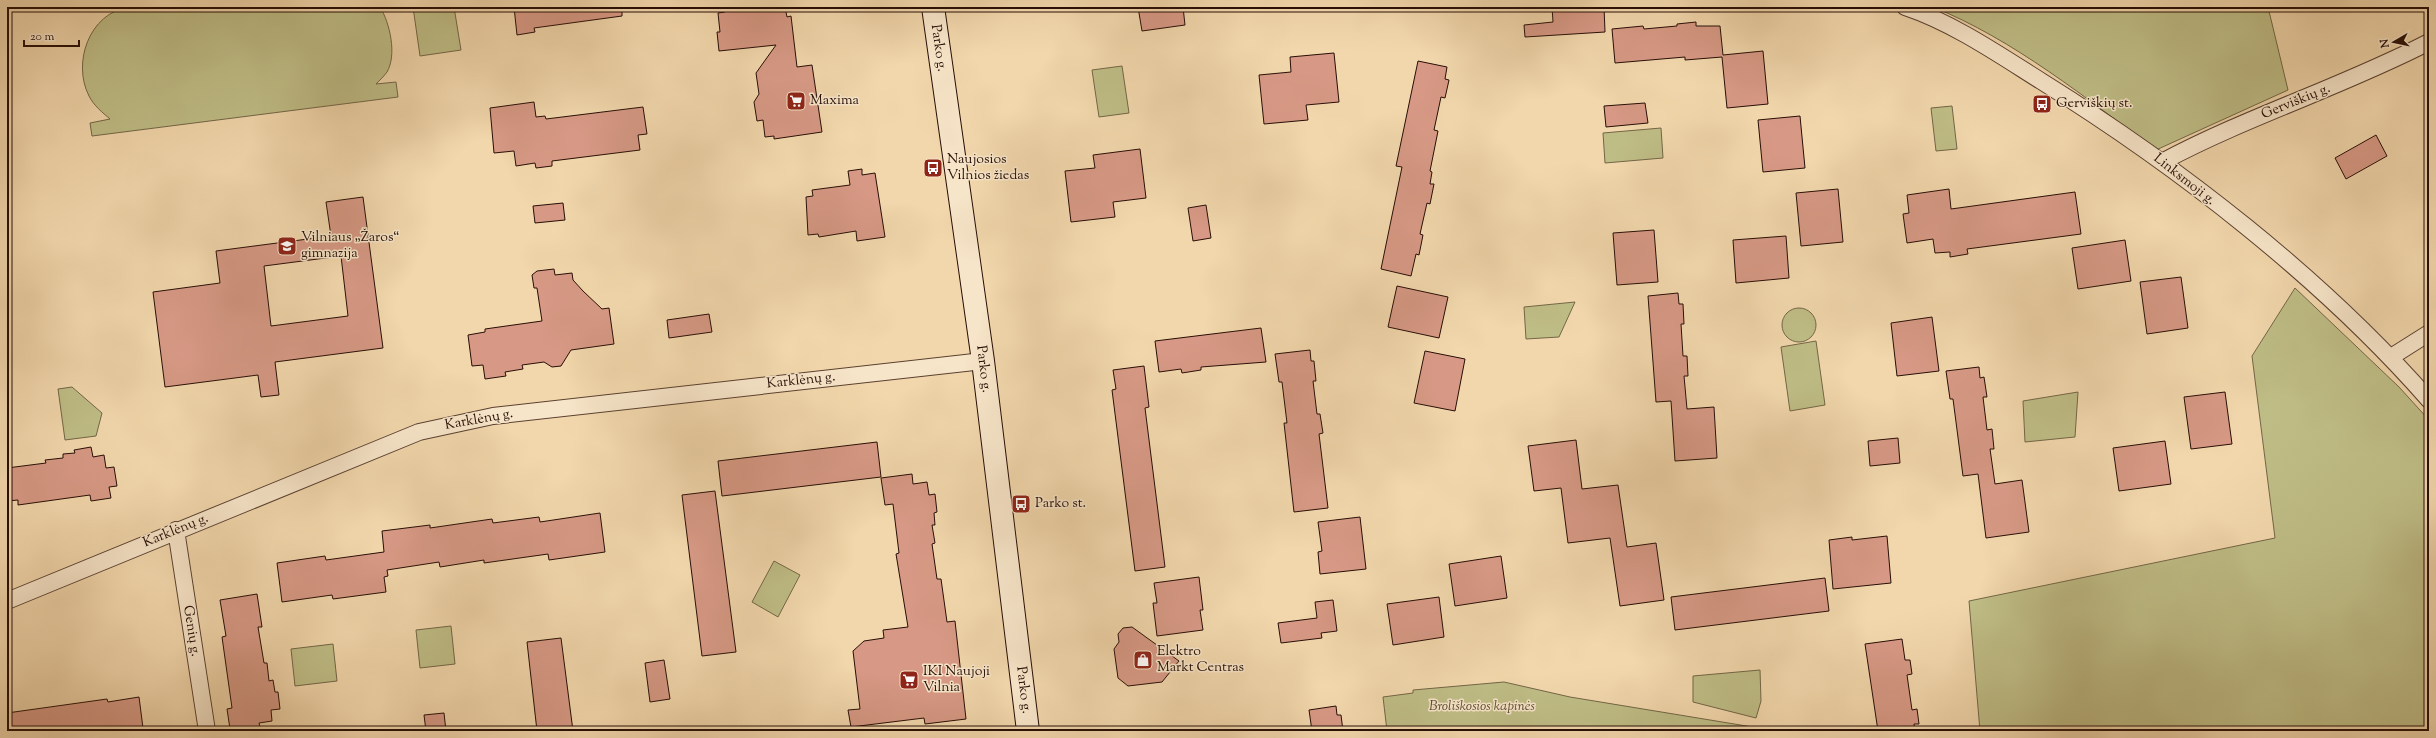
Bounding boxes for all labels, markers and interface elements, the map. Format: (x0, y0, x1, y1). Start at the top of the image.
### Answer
scale bar (24, 22, 79, 48)
north arrow (2374, 22, 2414, 62)
street label: Parko g. (925, 23, 951, 73)
text: 20 m (30, 28, 55, 46)
text: N (2376, 38, 2394, 50)
street label: Gerviškių g. (2258, 79, 2334, 125)
supermarket icon: Maxima (785, 90, 807, 112)
place label: Maxima (810, 91, 860, 111)
bus stop icon: Gerviškių st. (2031, 93, 2053, 115)
place label: Gerviškių st. (2056, 94, 2132, 114)
street label: Linksmoji g. (2149, 149, 2219, 211)
place label: Naujosios Vilnios žiedas (947, 150, 1029, 186)
bus stop icon: Naujosios Vilnios žiedas (922, 157, 944, 179)
place label: Vilniaus „Žaros“ gimnazija (301, 228, 399, 264)
school or university icon: Vilniaus „Žaros“ gimnazija (276, 235, 298, 257)
street label: Parko g. (970, 344, 996, 394)
street label: Karklėnų g. (766, 367, 836, 395)
street label: Karklėnų g. (443, 404, 515, 436)
bus stop icon: Parko st. (1010, 493, 1032, 515)
place label: Parko st. (1035, 494, 1086, 514)
street label: Karklėnų g. (140, 509, 212, 553)
street label: Genių g. (177, 604, 205, 658)
place label: Elektro Markt Centras (1157, 642, 1244, 678)
shop icon: Elektro Markt Centras (1132, 649, 1154, 671)
place label: IKI Naujoji Vilnia (923, 662, 990, 698)
street label: Parko g. (1010, 665, 1036, 715)
supermarket icon: IKI Naujoji Vilnia (898, 669, 920, 691)
park label: Broliškosios kapinės (1429, 697, 1535, 717)

